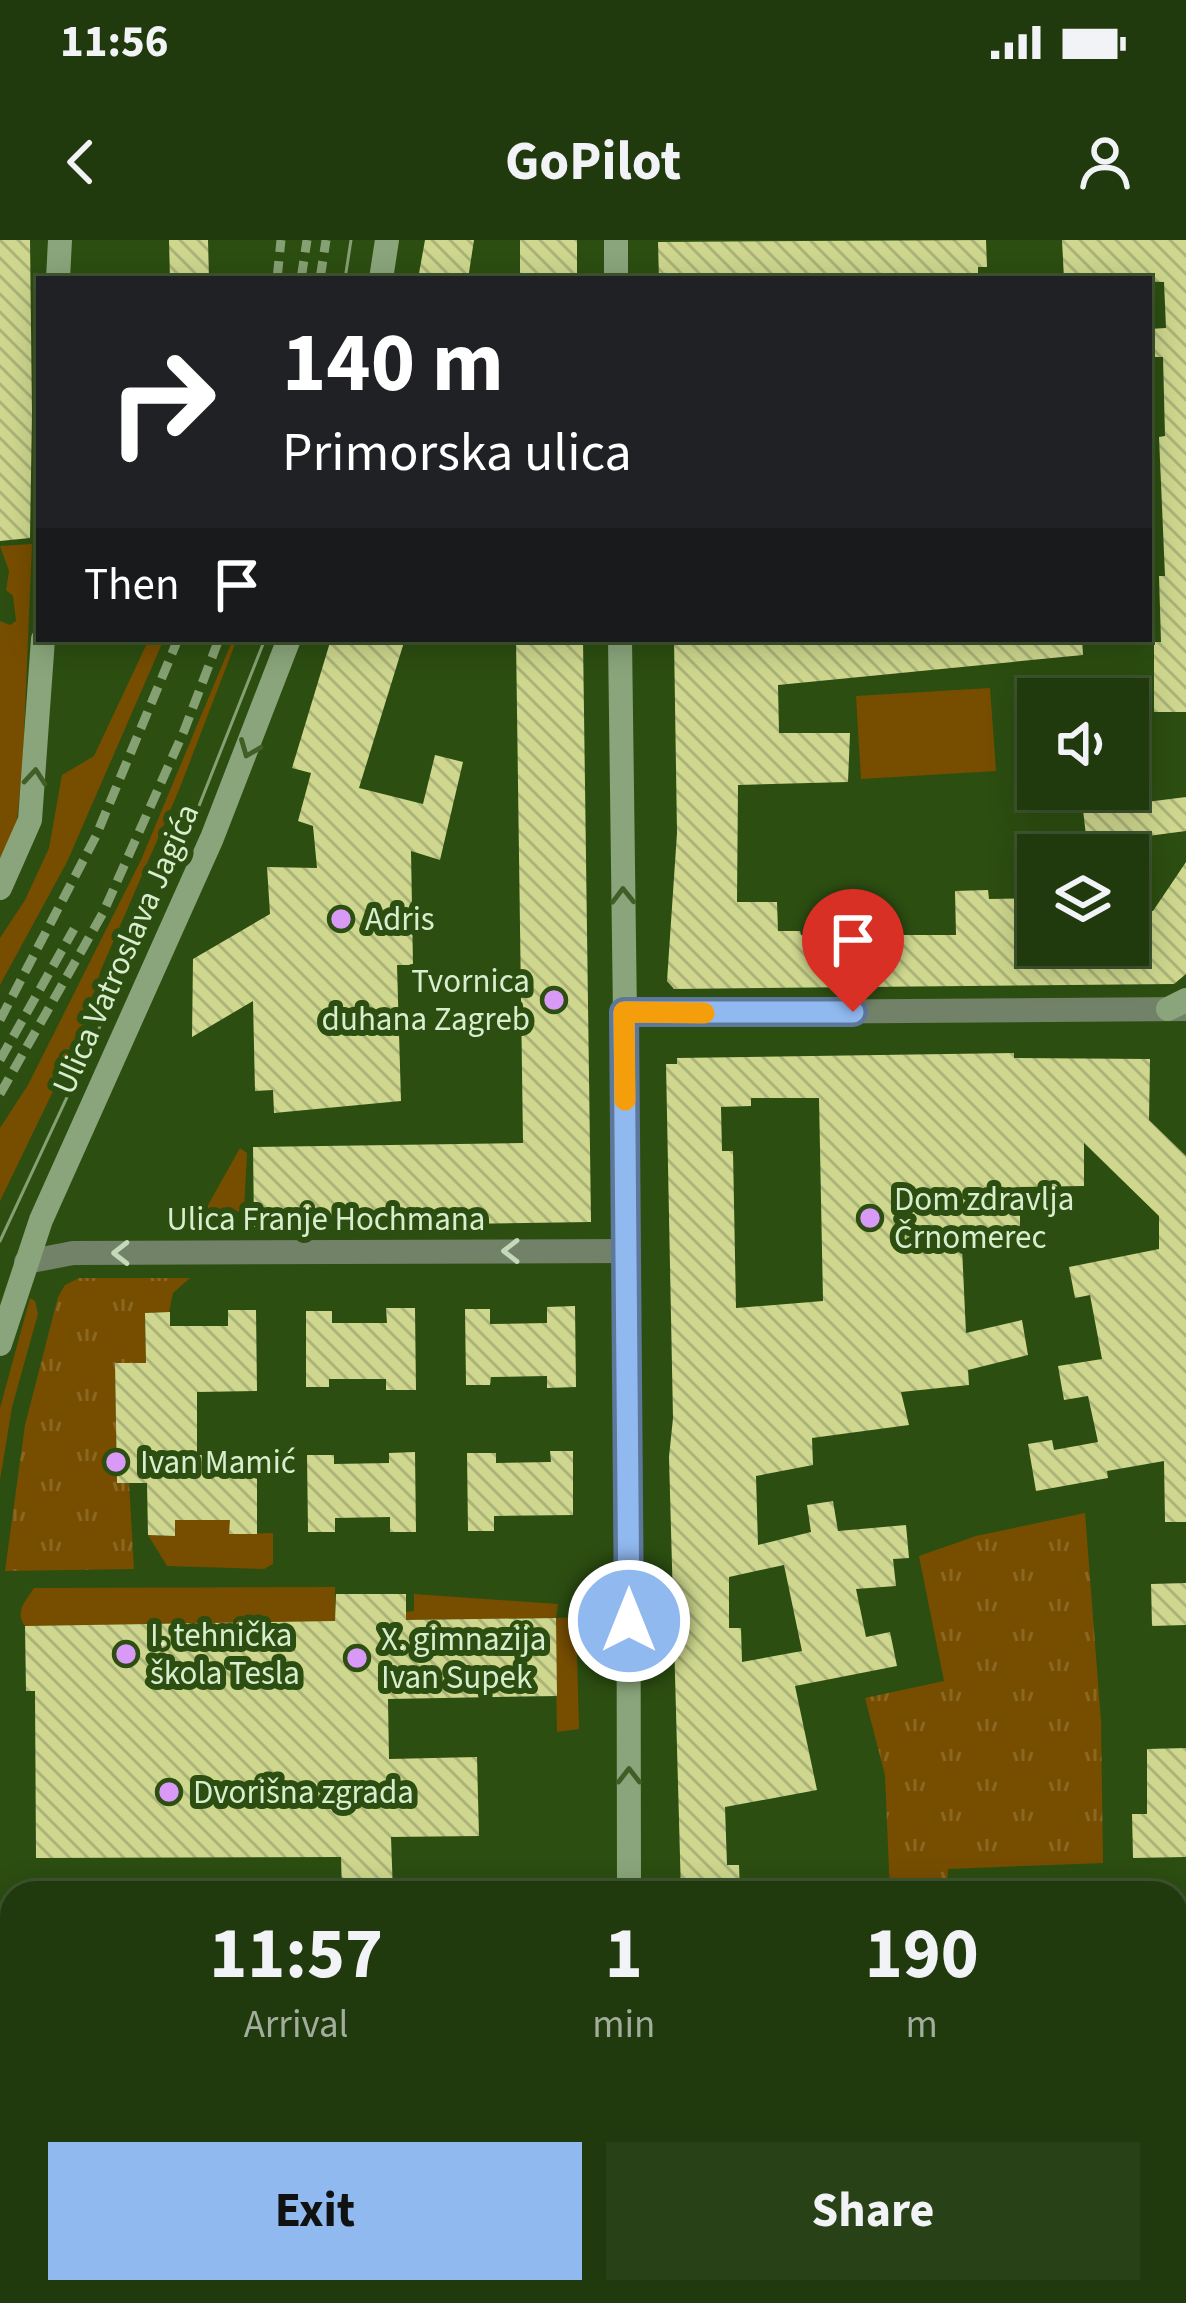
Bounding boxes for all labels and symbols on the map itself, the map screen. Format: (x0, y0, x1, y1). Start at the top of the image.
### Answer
one-way arrow (239, 737, 263, 758)
one-way arrow (22, 768, 47, 787)
street label: Ulica Vatroslava Jagića (41, 796, 211, 1102)
one-way arrow (610, 886, 636, 905)
pin (802, 889, 904, 1012)
place label: Adris (365, 896, 435, 943)
marker: Adris (328, 906, 354, 932)
place label: Tvornica duhana Zagreb (322, 958, 530, 1043)
marker: Tvornica duhana Zagreb (541, 987, 567, 1013)
place label: Dom zdravlja Črnomerec (894, 1176, 1074, 1261)
street label: Ulica Franje Hochmana (167, 1196, 485, 1243)
marker: Dom zdravlja Črnomerec (857, 1205, 883, 1231)
one-way arrow (501, 1238, 519, 1264)
one-way arrow (111, 1240, 129, 1266)
place label: Ivan Mamić (140, 1439, 296, 1486)
marker: Ivan Mamić (103, 1449, 129, 1475)
position arrow (566, 1558, 692, 1684)
place label: I. tehnička škola Tesla (150, 1612, 300, 1697)
place label: X. gimnazija Ivan Supek (381, 1616, 546, 1701)
marker: I. tehnička škola Tesla (113, 1641, 139, 1667)
marker: X. gimnazija Ivan Supek (344, 1645, 370, 1671)
one-way arrow (616, 1766, 642, 1784)
place label: Dvorišna zgrada (193, 1769, 414, 1816)
marker: Dvorišna zgrada (156, 1779, 182, 1805)

